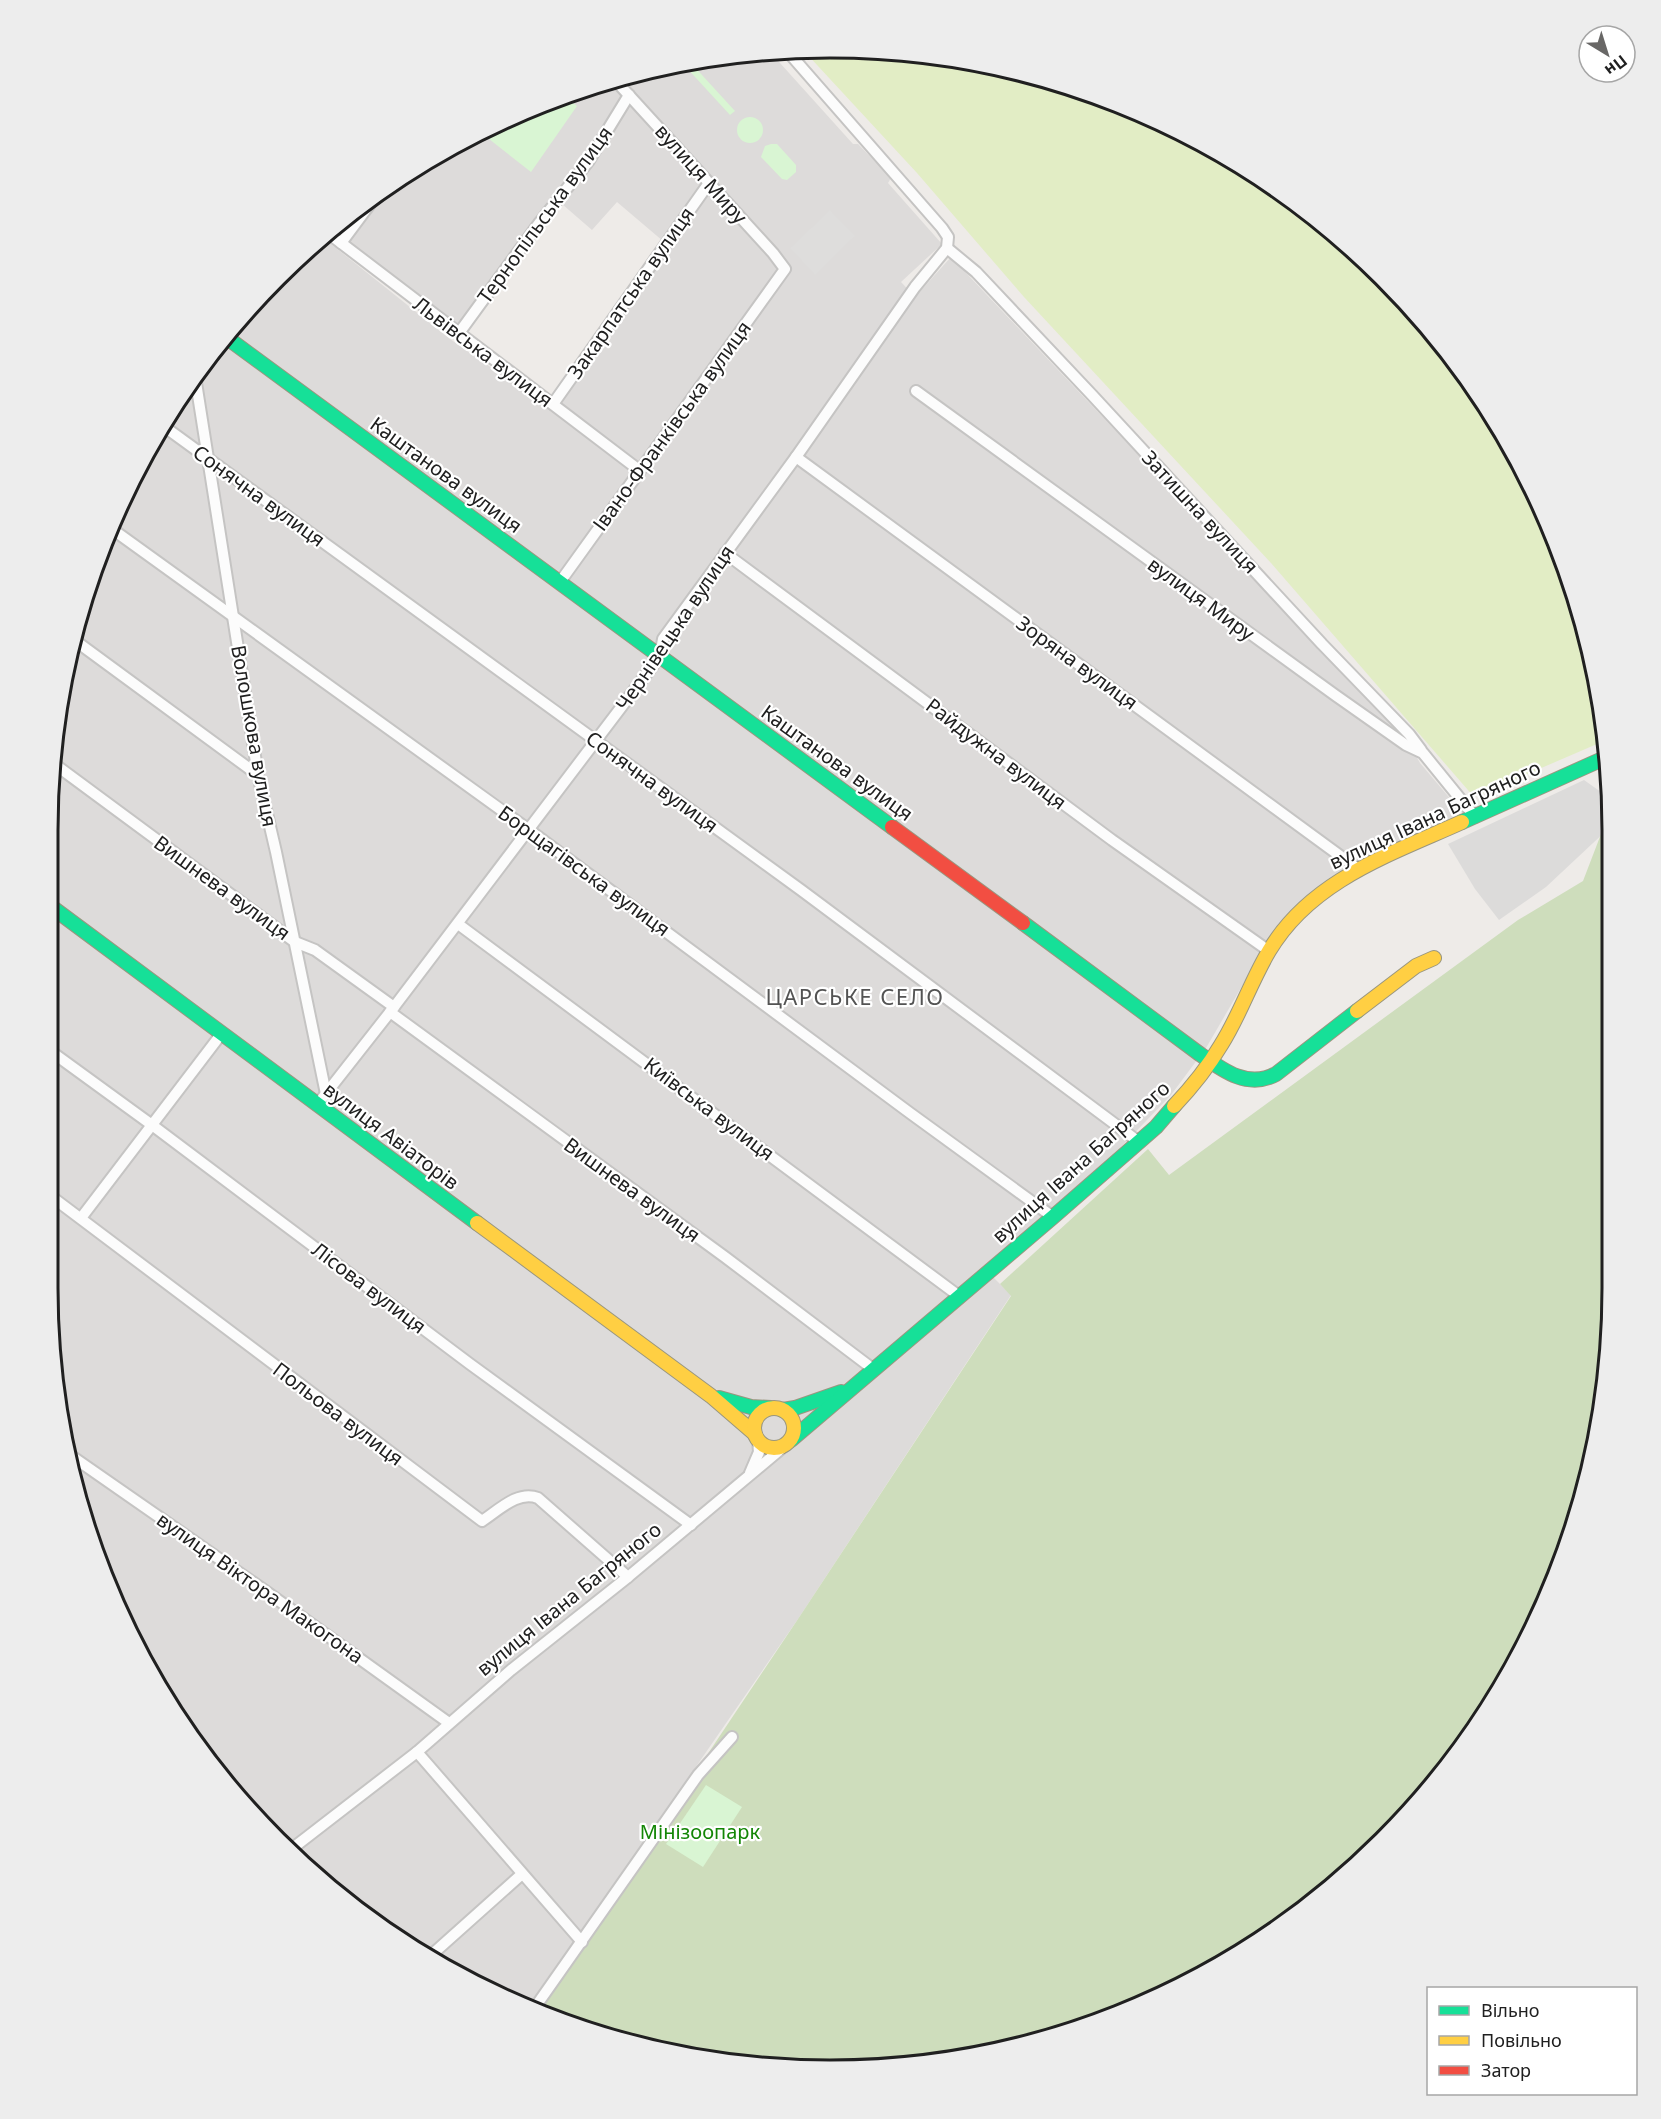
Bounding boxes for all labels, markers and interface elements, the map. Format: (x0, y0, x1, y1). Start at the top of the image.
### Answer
north arrow (1577, 24, 1637, 84)
text: Пн (1601, 50, 1632, 81)
street label: вулиця Миру (649, 118, 754, 230)
street label: Тернопільська вулиця (471, 121, 618, 309)
street label: Закарпатська вулиця (561, 201, 700, 384)
street label: Львівська вулиця (408, 290, 559, 413)
street label: Івано-Франківська вулиця (586, 315, 757, 536)
street label: Каштанова вулиця (365, 410, 528, 539)
street label: Сонячна вулиця (188, 439, 331, 553)
street label: Затишна вулиця (1136, 444, 1264, 579)
street label: Чернівецька вулиця (609, 540, 740, 716)
street label: вулиця Миру (1143, 551, 1261, 647)
street label: Зоряна вулиця (1011, 609, 1143, 716)
street label: Волошкова вулиця (225, 643, 284, 829)
street label: Райдужна вулиця (921, 692, 1072, 815)
street label: Каштанова вулиця (756, 698, 919, 827)
street label: Сонячна вулиця (581, 725, 724, 839)
street label: вулиця Івана Багряного (1325, 754, 1545, 875)
street label: Борщагівська вулиця (493, 799, 676, 942)
street label: Вишнева вулиця (149, 829, 296, 946)
district label: ЦАРСЬКЕ СЕЛО (765, 981, 945, 1011)
street label: Київська вулиця (639, 1051, 780, 1167)
street label: вулиця Івана Багряного (986, 1075, 1175, 1249)
street label: вулиця Авіаторів (318, 1076, 465, 1195)
street label: Вишнева вулиця (559, 1131, 706, 1248)
street label: Лісова вулиця (307, 1236, 432, 1339)
street label: Польова вулиця (268, 1356, 409, 1472)
street label: вулиця Віктора Макогона (151, 1506, 369, 1669)
street label: вулиця Івана Багряного (471, 1516, 667, 1682)
park label: Мінізоопарк (640, 1818, 761, 1845)
legend (1427, 1987, 1637, 2095)
text: Вільно (1481, 1998, 1539, 2022)
text: Повільно (1481, 2028, 1562, 2052)
text: Затор (1481, 2058, 1531, 2082)

